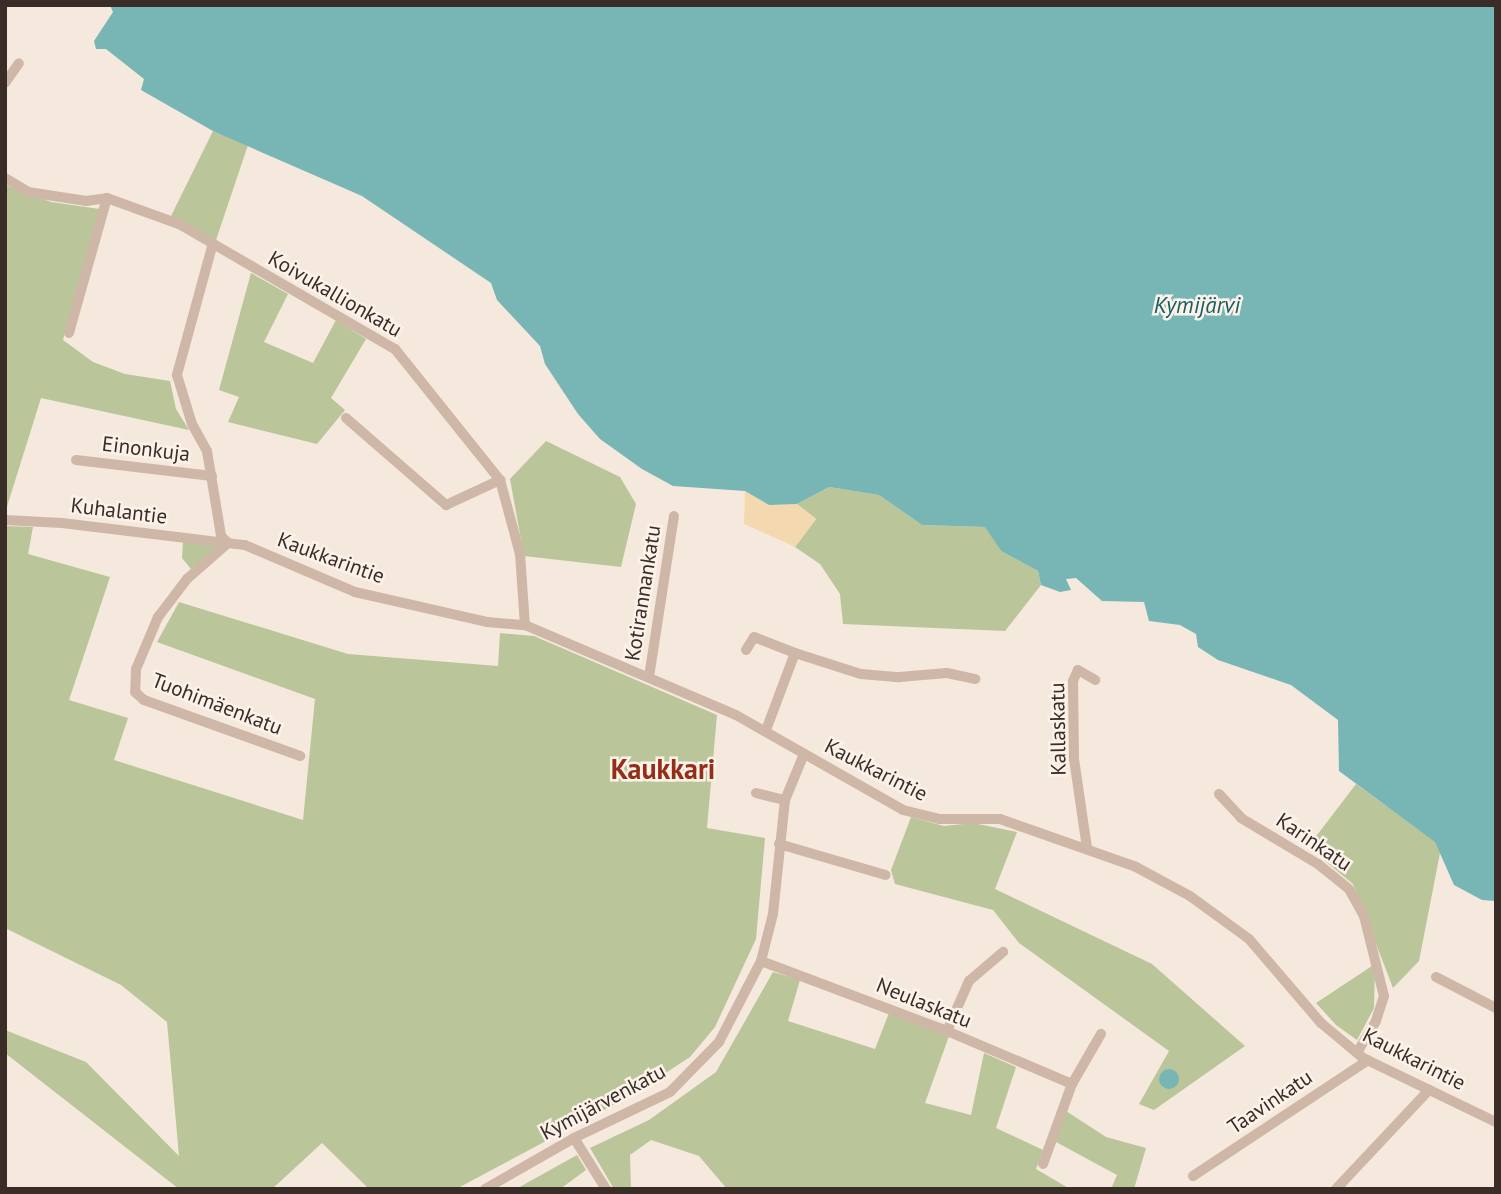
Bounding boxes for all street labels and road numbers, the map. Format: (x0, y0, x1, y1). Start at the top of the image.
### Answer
street label: Koivukallionkatu (264, 246, 406, 342)
street label: Einonkuja (101, 431, 191, 467)
street label: Kuhalantie (69, 493, 169, 529)
street label: Kotirannankatu (620, 523, 666, 663)
street label: Kaukkarintie (274, 527, 388, 589)
street label: Tuohimäenkatu (148, 668, 286, 740)
street label: Kallaskatu (1045, 682, 1071, 776)
street label: Kaukkarintie (820, 733, 932, 807)
street label: Karinkatu (1271, 808, 1357, 876)
street label: Neulaskatu (873, 973, 975, 1033)
street label: Kaukkarintie (1358, 1022, 1470, 1096)
street label: Kymijärvenkatu (536, 1058, 670, 1146)
street label: Taavinkatu (1223, 1065, 1317, 1139)

